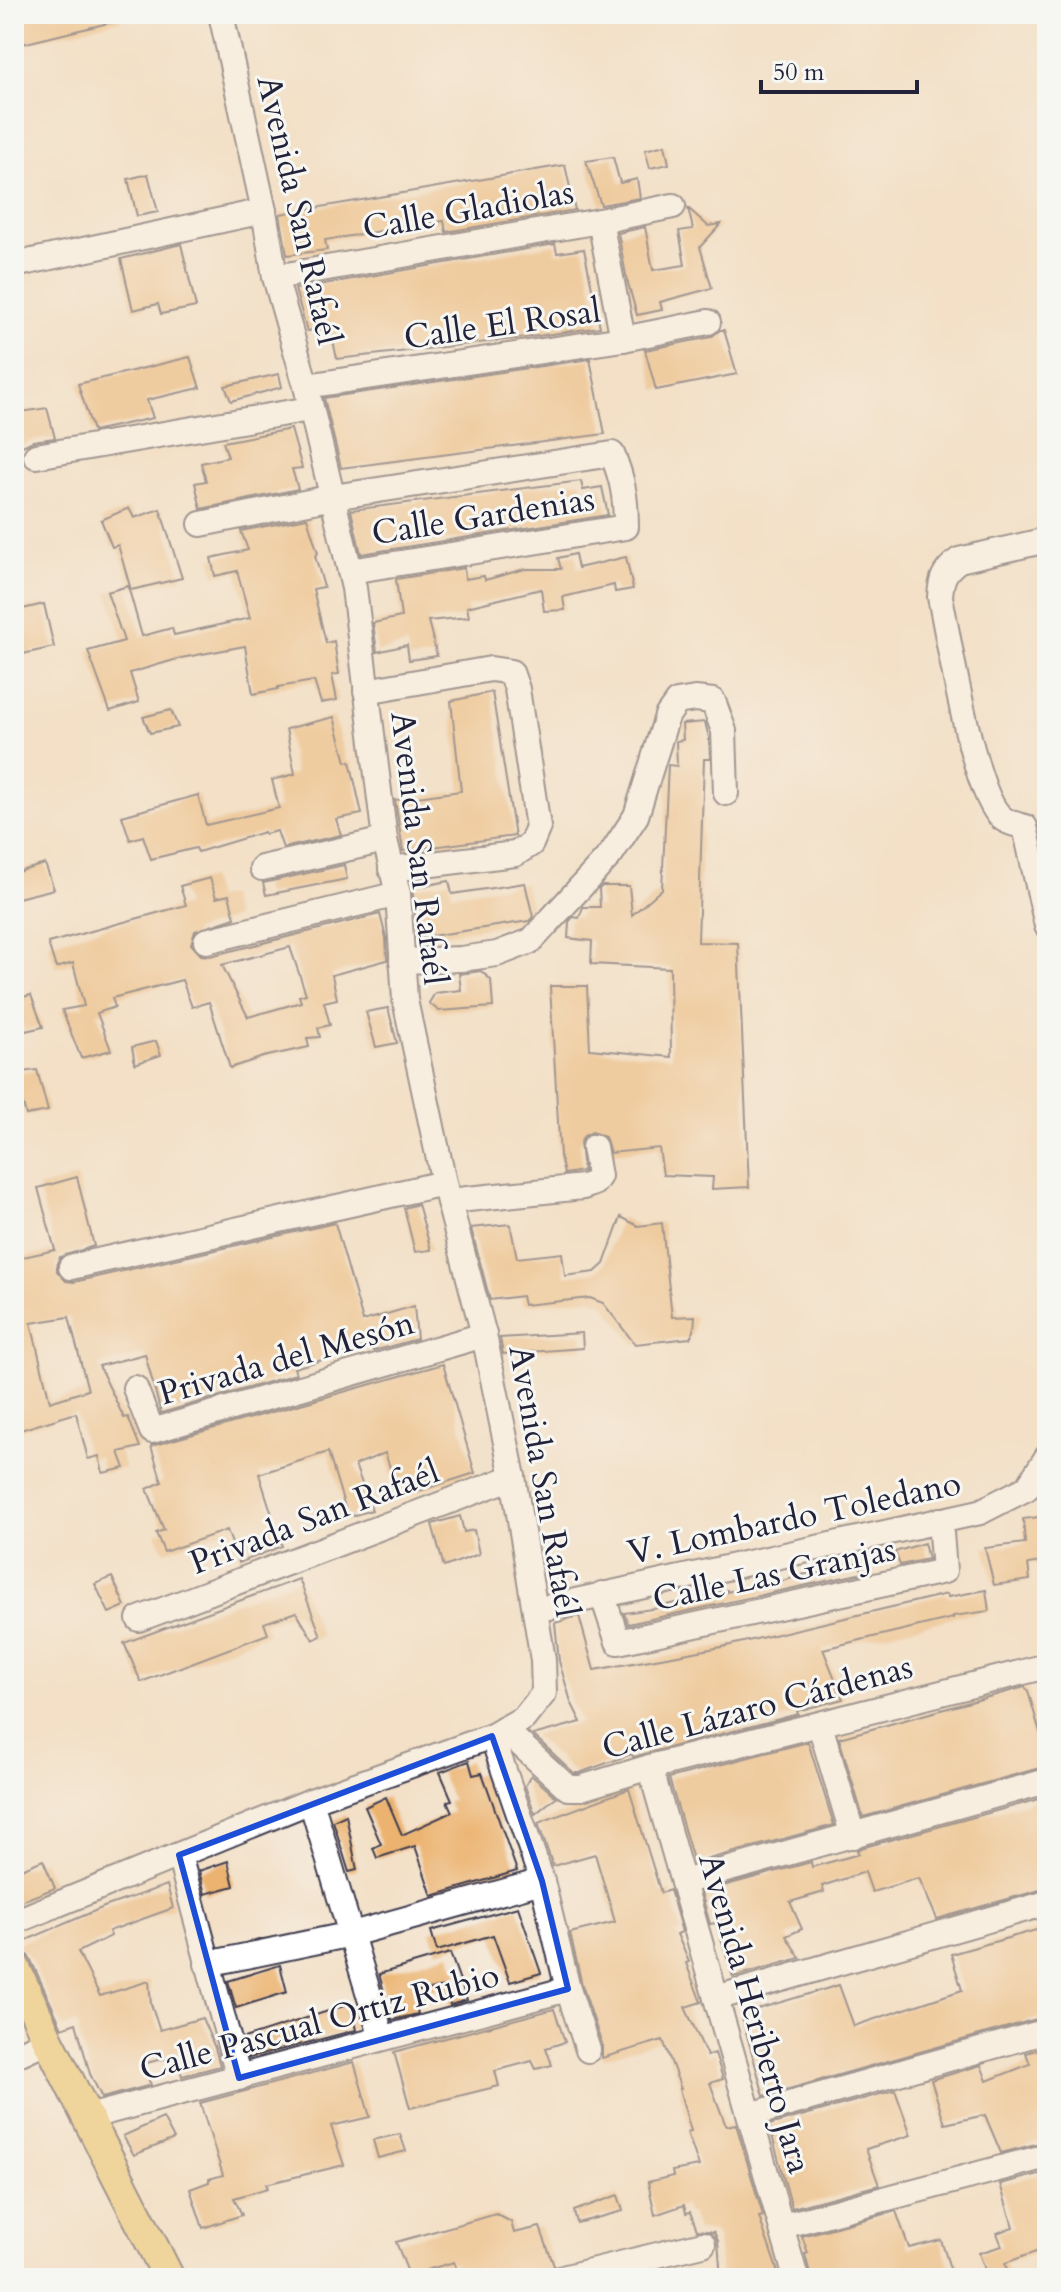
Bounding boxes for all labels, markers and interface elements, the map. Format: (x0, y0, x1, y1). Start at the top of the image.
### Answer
scale bar (761, 44, 917, 94)
text: 50 m (773, 56, 825, 89)
street label: Avenida San Rafaél (246, 71, 352, 350)
street label: Calle Gladiolas (359, 169, 577, 251)
street label: Calle El Rosal (401, 287, 604, 361)
street label: Calle Gardenias (368, 476, 598, 556)
street label: Avenida San Rafaél (379, 709, 459, 988)
street label: Privada del Mesón (153, 1300, 419, 1416)
street label: Avenida San Rafaél (497, 1342, 591, 1621)
street label: Privada San Rafaél (183, 1448, 446, 1586)
street label: V. Lombardo Toledano (623, 1460, 965, 1576)
street label: Calle Las Granjas (648, 1526, 900, 1622)
street label: Calle Lázaro Cárdenas (597, 1643, 918, 1771)
street label: Avenida Heriberto Jara (687, 1848, 823, 2179)
street label: Calle Pascual Ortiz Rubio (135, 1952, 504, 2092)

